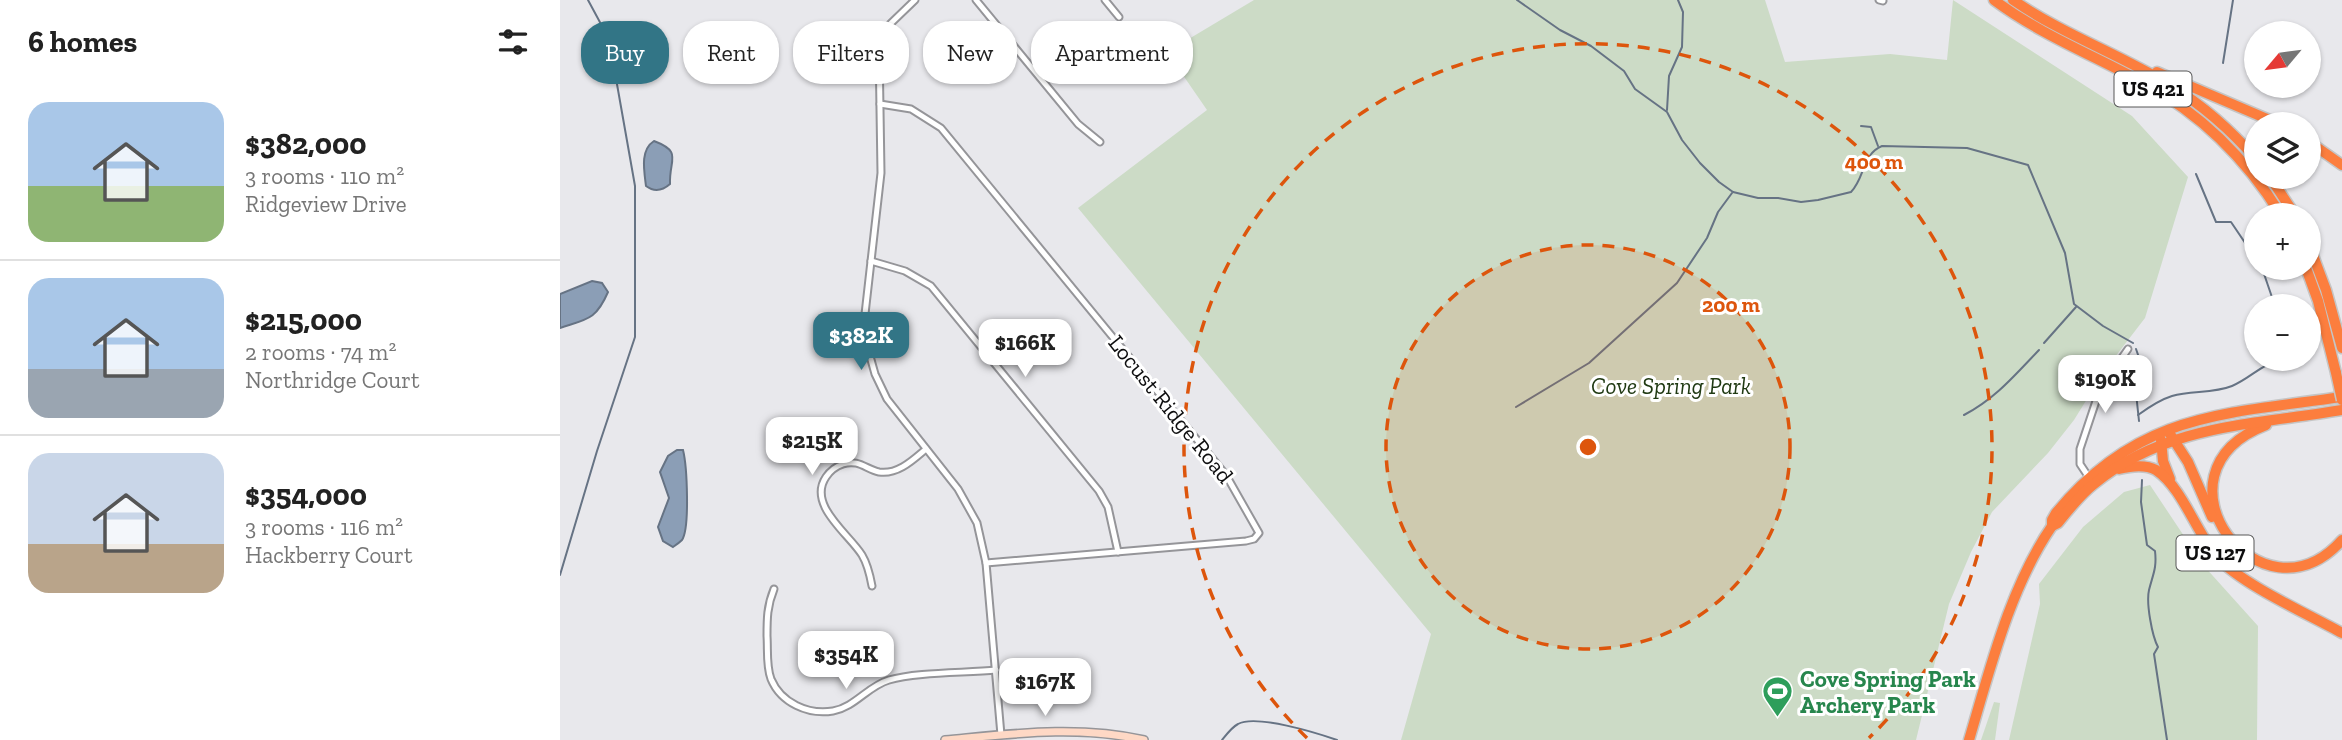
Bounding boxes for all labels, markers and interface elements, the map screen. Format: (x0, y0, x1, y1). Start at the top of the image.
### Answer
chip: Buy (581, 21, 669, 84)
chip: Rent (683, 21, 779, 84)
chip: Filters (793, 21, 909, 84)
chip: New (923, 21, 1017, 84)
chip: Apartment (1031, 21, 1193, 84)
north arrow (2244, 21, 2320, 98)
map controls (2244, 21, 2321, 371)
icon: filters (494, 23, 532, 61)
text: 6 homes (28, 24, 137, 60)
road number: US 421 (2114, 72, 2192, 106)
button: layers (2244, 112, 2321, 189)
text: $382,000 (245, 126, 367, 162)
icon: home (84, 130, 168, 214)
text: 400 m (1845, 149, 1904, 174)
text: 3 rooms · 110 m² (245, 162, 404, 190)
text: Ridgeview Drive (245, 190, 406, 218)
button: + (2244, 203, 2321, 280)
text: 200 m (1702, 292, 1760, 317)
button: − (2244, 294, 2321, 371)
text: $215,000 (245, 302, 362, 338)
icon: home (84, 306, 168, 390)
pin: $382K (812, 312, 910, 372)
pin: $166K (976, 320, 1074, 379)
text: $382K (829, 321, 893, 349)
text: $166K (995, 328, 1055, 356)
street label: Locust Ridge Road (1103, 329, 1240, 489)
text: 2 rooms · 74 m² (245, 338, 396, 366)
pin: $190K (2056, 356, 2154, 415)
text: $190K (2074, 364, 2136, 392)
text: Northridge Court (245, 366, 419, 394)
park label: Cove Spring Park (1591, 372, 1751, 400)
pin: $215K (763, 418, 861, 477)
text: $215K (782, 426, 842, 454)
centre of rings (1576, 435, 1600, 459)
text: $354,000 (245, 477, 367, 513)
icon: home (84, 481, 168, 565)
text: 3 rooms · 116 m² (245, 513, 403, 541)
road number: US 127 (2176, 536, 2254, 570)
text: Hackberry Court (245, 541, 412, 569)
pin: $354K (797, 632, 895, 691)
text: $354K (814, 640, 878, 668)
pin: $167K (996, 658, 1094, 718)
place label: Cove Spring Park Archery Park (1800, 665, 1976, 719)
text: $167K (1015, 667, 1075, 695)
sports icon: Cove Spring Park Archery Park (1760, 675, 1794, 719)

